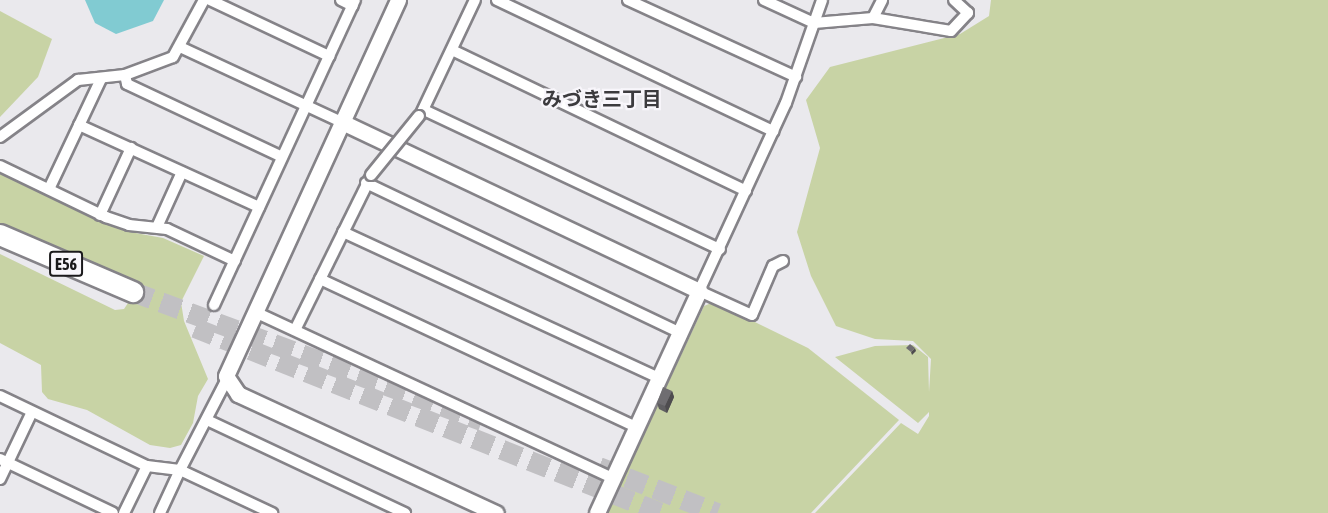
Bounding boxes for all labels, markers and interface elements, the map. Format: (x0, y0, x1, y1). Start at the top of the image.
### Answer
district label: みづき三丁目 (542, 86, 662, 110)
road number: E56 (48, 251, 84, 277)

